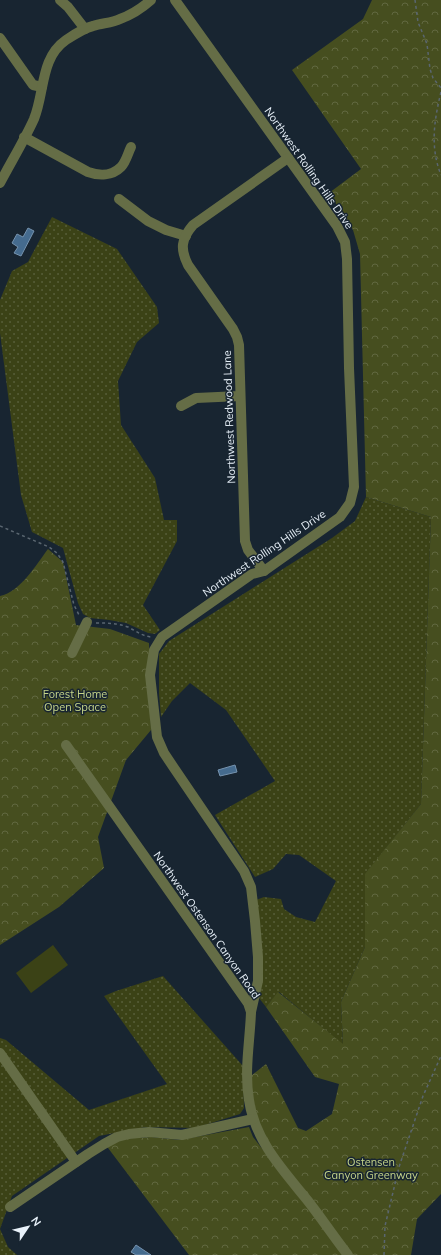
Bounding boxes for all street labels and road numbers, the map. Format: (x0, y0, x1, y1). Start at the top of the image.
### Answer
street label: Northwest Rolling Hills Drive (262, 104, 356, 232)
street label: Northwest Redwood Lane (220, 350, 238, 484)
street label: Northwest Rolling Hills Drive (200, 507, 328, 599)
street label: Northwest Ostenson Canyon Road (151, 849, 263, 1001)

